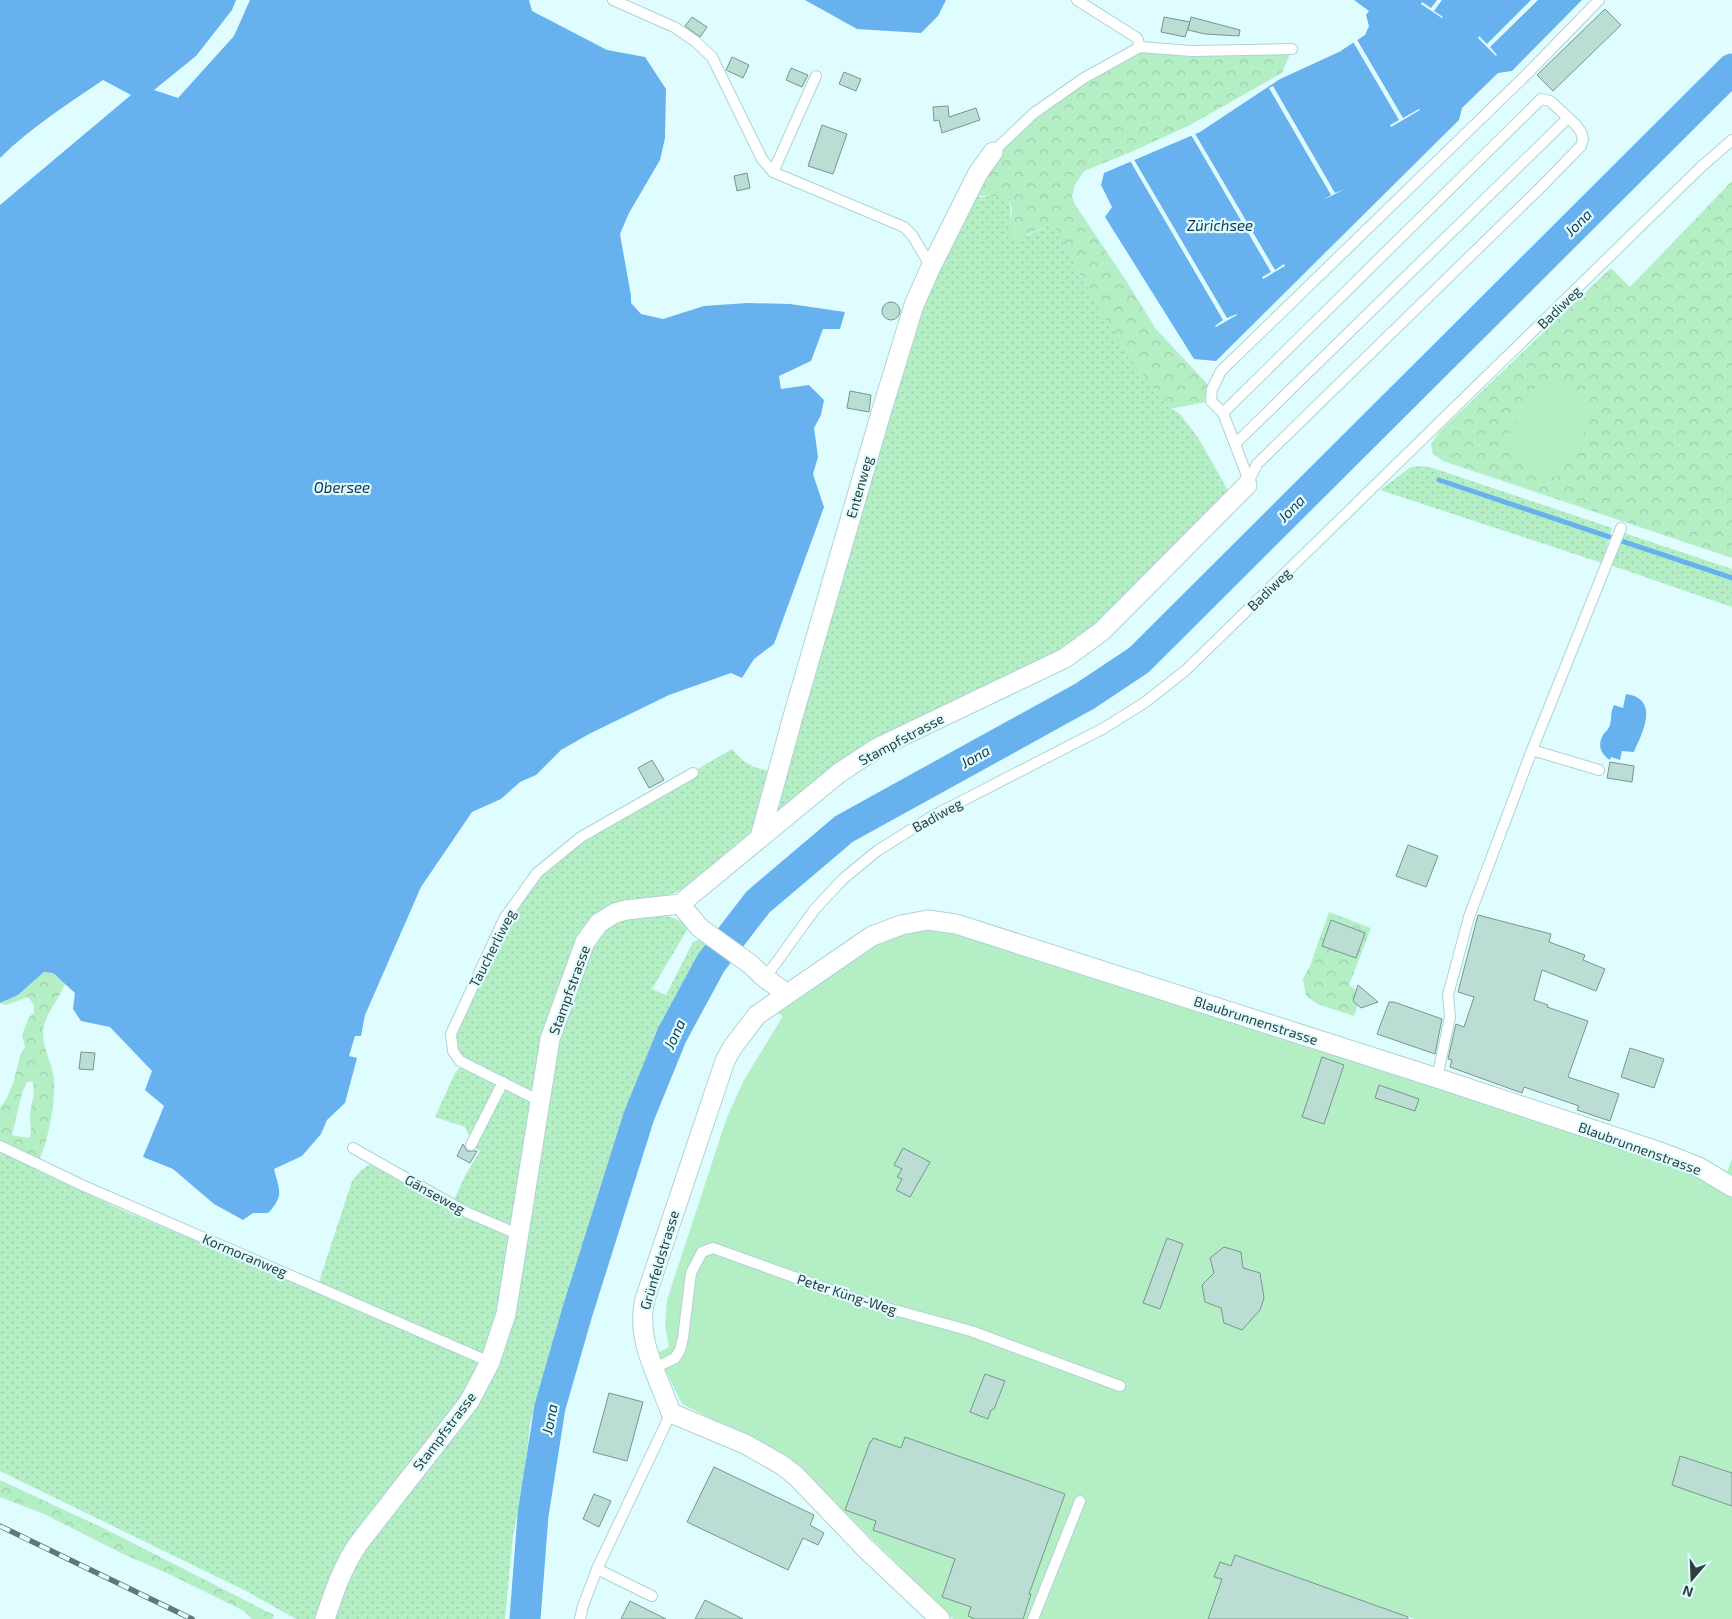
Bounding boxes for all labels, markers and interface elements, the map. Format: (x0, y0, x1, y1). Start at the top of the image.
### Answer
water label: Jona (1560, 205, 1595, 240)
water label: Zürichsee (1187, 216, 1253, 234)
street label: Badiweg (1533, 282, 1585, 332)
street label: Entenweg (842, 454, 876, 520)
water label: Obersee (314, 478, 370, 496)
water label: Jona (1273, 491, 1308, 526)
street label: Badiweg (1243, 564, 1295, 614)
street label: Stampfstrasse (856, 709, 946, 769)
water label: Jona (956, 741, 993, 772)
street label: Badiweg (909, 794, 965, 836)
street label: Taucherliweg (465, 906, 519, 990)
street label: Stampfstrasse (545, 943, 593, 1037)
street label: Blaubrunnenstrasse (1192, 992, 1320, 1048)
water label: Jona (659, 1016, 689, 1053)
street label: Blaubrunnenstrasse (1576, 1118, 1704, 1178)
street label: Gänseweg (402, 1171, 468, 1218)
street label: Grünfeldstrasse (636, 1208, 682, 1312)
street label: Kormoranweg (200, 1230, 290, 1281)
street label: Peter Küng-Weg (795, 1270, 899, 1318)
street label: Stampfstrasse (409, 1388, 479, 1474)
water label: Jona (537, 1402, 561, 1437)
north arrow (1667, 1554, 1717, 1604)
text: N (1680, 1582, 1695, 1601)

